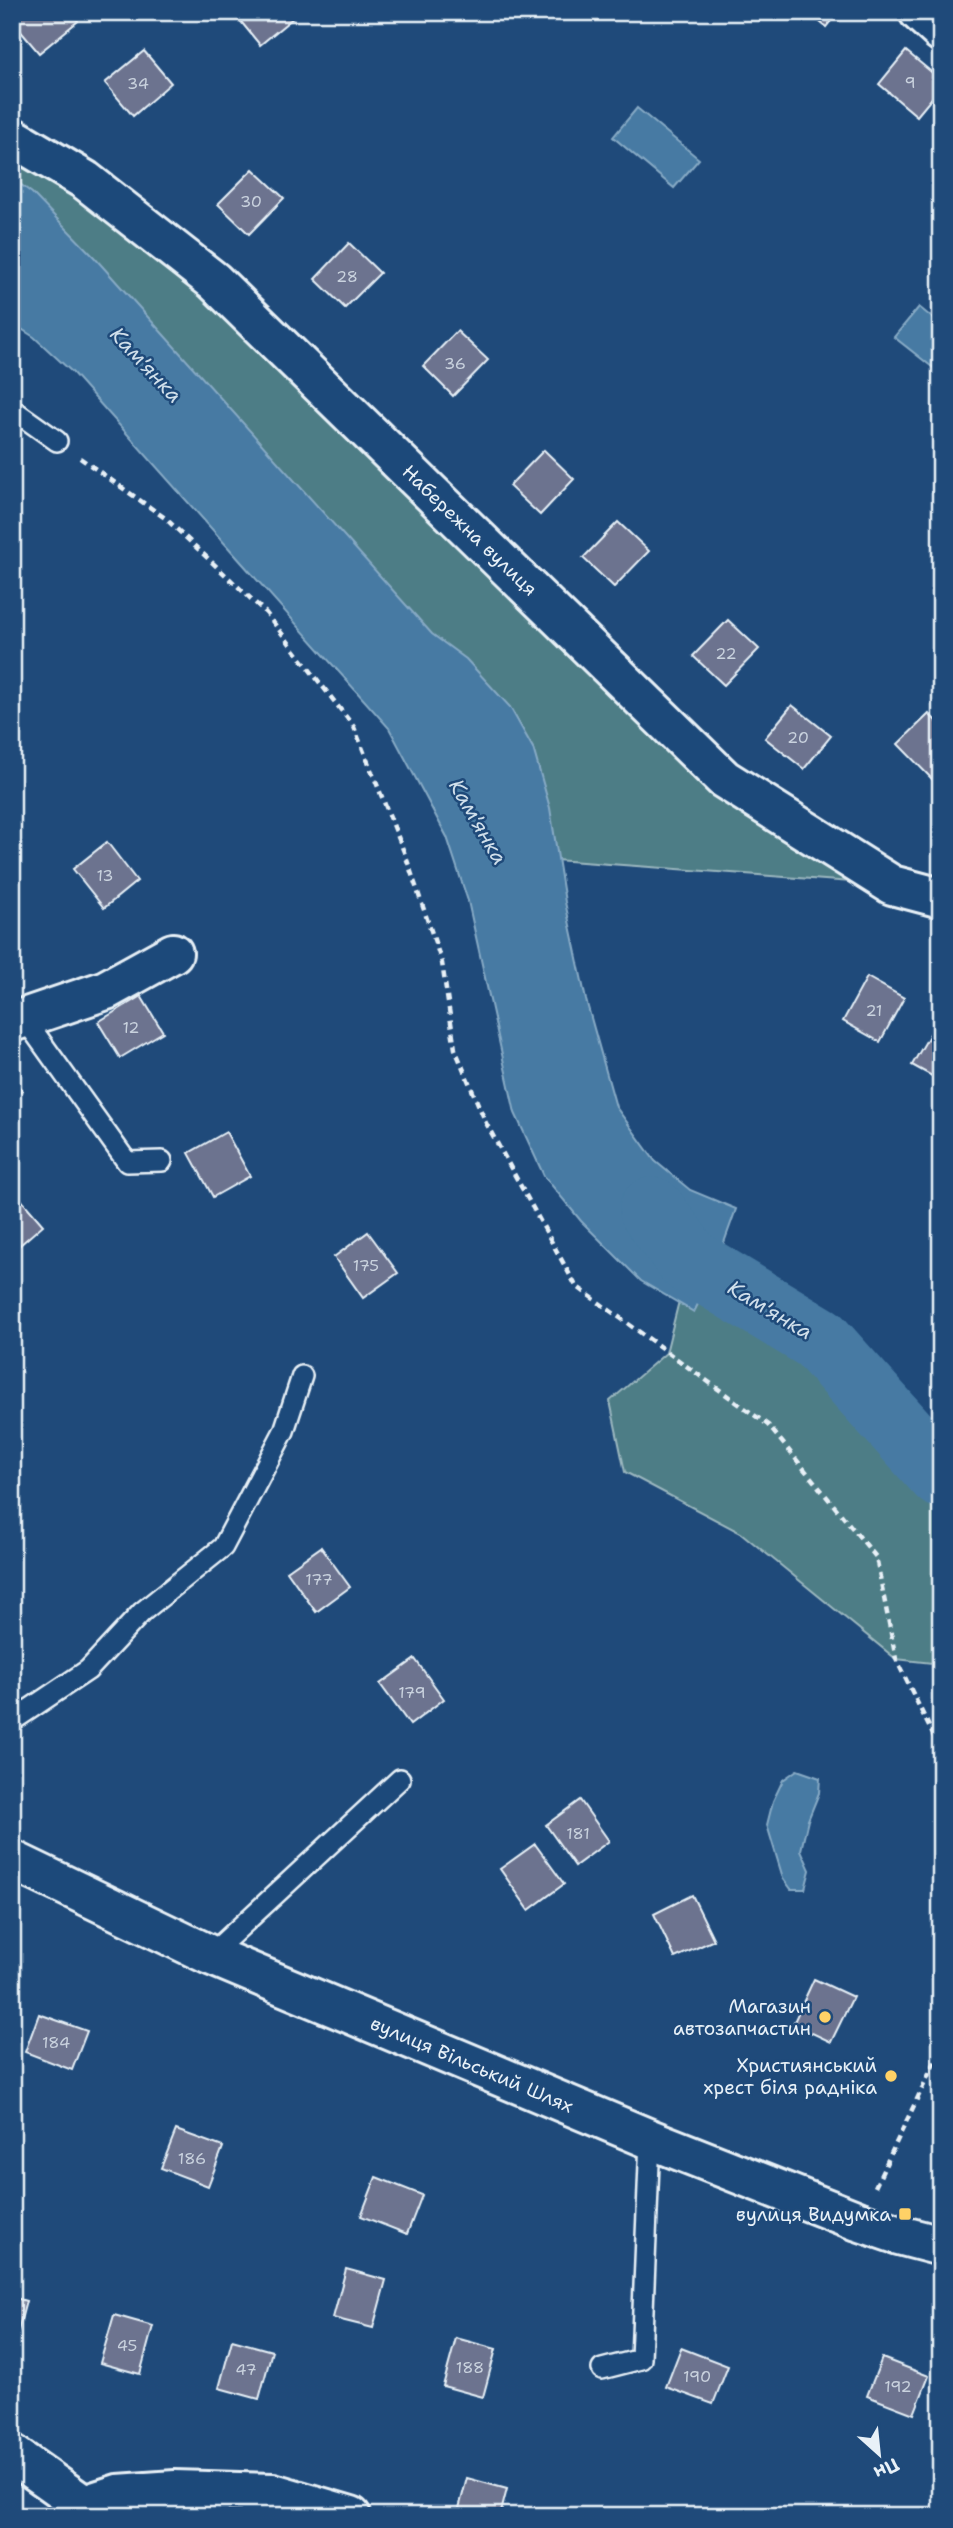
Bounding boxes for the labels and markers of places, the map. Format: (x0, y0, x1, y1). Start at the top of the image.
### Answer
place label: Магазин автозапчастин (673, 1994, 811, 2041)
marker: Магазин автозапчастин (817, 2009, 833, 2025)
place label: Християнський хрест біля радніка (703, 2053, 877, 2100)
marker: Християнський хрест біля радніка (883, 2068, 899, 2084)
place label: вулиця Видумка (736, 2202, 891, 2227)
marker: вулиця Видумка (897, 2206, 913, 2222)

